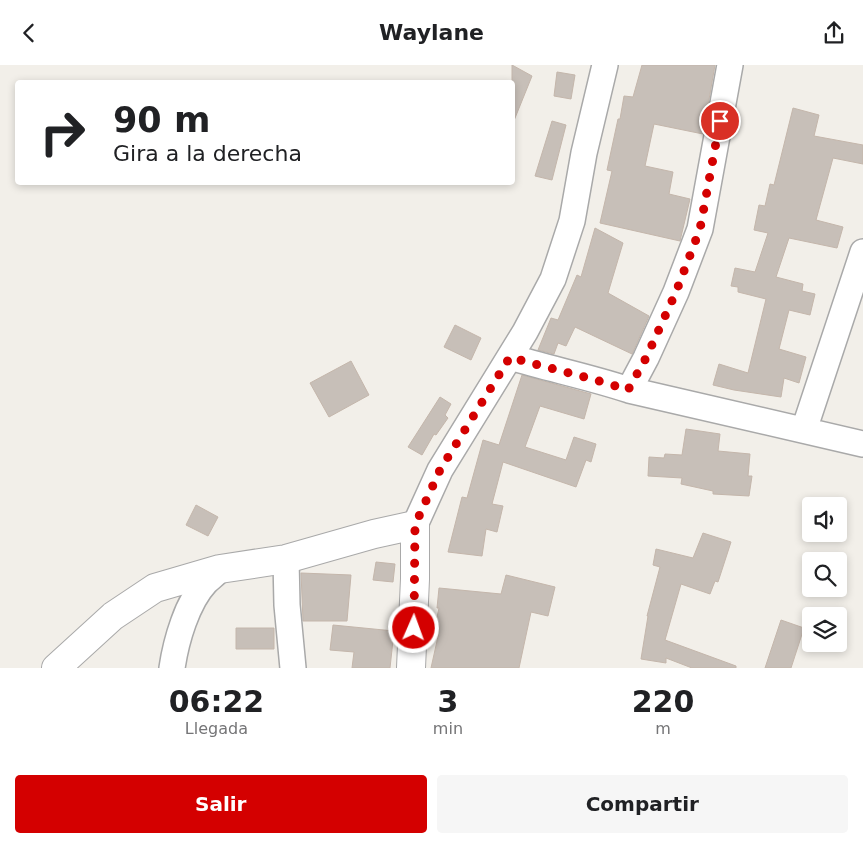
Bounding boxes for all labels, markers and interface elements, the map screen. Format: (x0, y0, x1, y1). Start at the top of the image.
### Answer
icon: back (15, 19, 43, 47)
icon: share (820, 19, 848, 47)
text: Waylane (379, 20, 484, 45)
icon: right (30, 100, 95, 165)
text: 90 m (113, 100, 210, 140)
pin (699, 100, 741, 142)
icon: arrive (706, 107, 734, 135)
text: Gira a la derecha (113, 141, 302, 166)
map controls (802, 497, 847, 652)
button: sound (802, 497, 847, 542)
button: search (802, 552, 847, 597)
position arrow (387, 601, 439, 653)
button: layers (802, 607, 847, 652)
text: 06:22 (169, 684, 264, 719)
text: 3 (437, 684, 458, 719)
text: 220 (632, 684, 694, 719)
text: Llegada (185, 719, 248, 738)
text: min (433, 719, 463, 738)
text: m (655, 719, 671, 738)
button: Salir (15, 775, 427, 833)
button: Compartir (437, 775, 848, 833)

